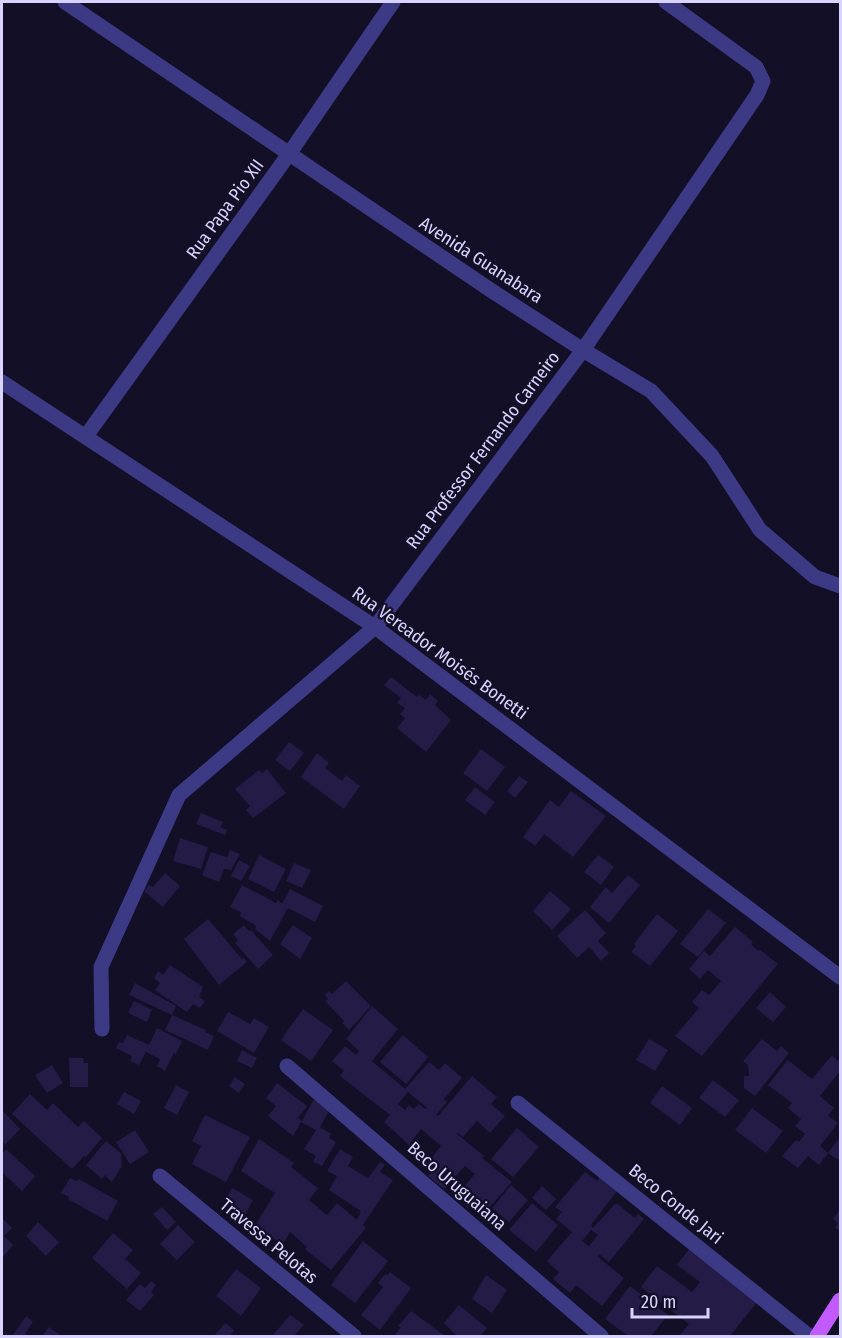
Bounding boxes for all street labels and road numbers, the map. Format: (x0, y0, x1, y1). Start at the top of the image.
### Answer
street label: Rua Papa Pio XII (181, 155, 269, 263)
street label: Avenida Guanabara (415, 212, 547, 308)
street label: Rua Professor Fernando Carneiro (401, 347, 565, 553)
street label: Rua Vereador Moisés Bonetti (348, 582, 532, 724)
street label: Beco Uruguaiana (403, 1137, 511, 1235)
street label: Beco Conde Jari (624, 1159, 728, 1249)
street label: Travessa Pelotas (216, 1194, 323, 1289)

